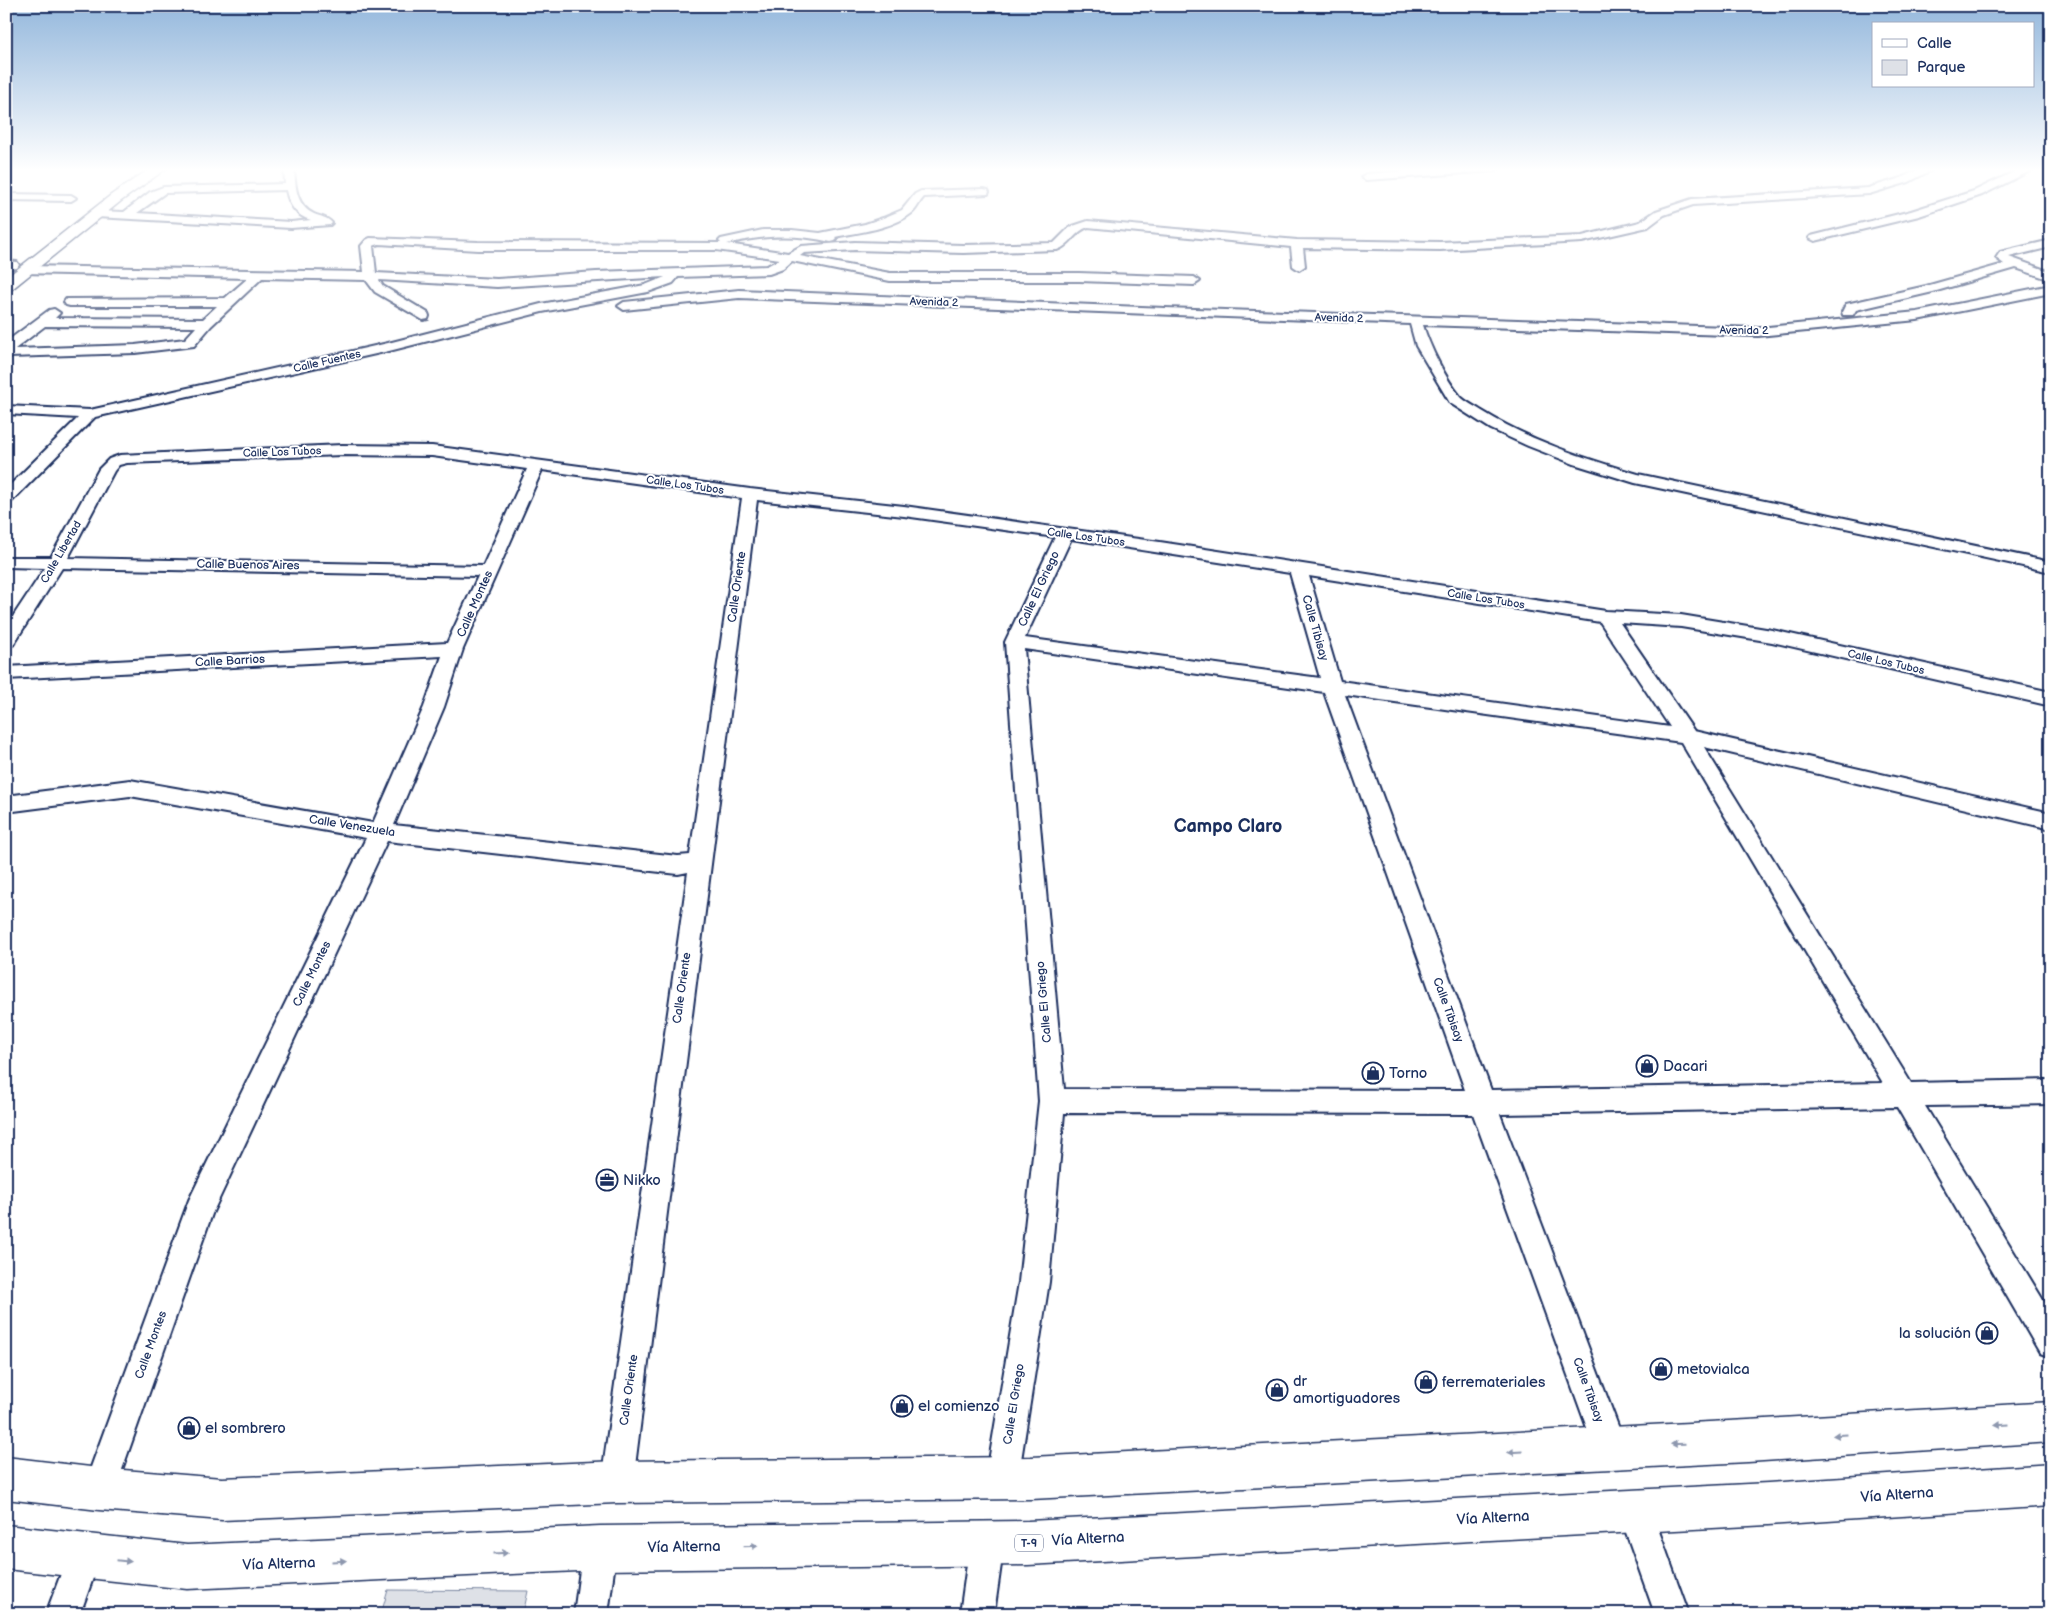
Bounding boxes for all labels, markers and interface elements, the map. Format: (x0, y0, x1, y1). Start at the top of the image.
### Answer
legend (1872, 22, 2034, 88)
text: Calle (1917, 34, 1952, 53)
text: Parque (1917, 58, 1966, 77)
street label: Avenida 2 (909, 295, 959, 309)
street label: Avenida 2 (1314, 311, 1364, 325)
street label: Avenida 2 (1720, 324, 1769, 337)
street label: Calle Fuentes (292, 347, 362, 375)
street label: Calle Los Tubos (243, 444, 322, 460)
street label: Calle Los Tubos (645, 473, 725, 497)
street label: Calle Libertad (38, 519, 84, 585)
street label: Calle Los Tubos (1046, 525, 1126, 549)
street label: Calle El Griego (1015, 549, 1063, 629)
street label: Calle Oriente (725, 551, 749, 623)
street label: Calle Buenos Aires (196, 557, 300, 573)
street label: Calle Montes (454, 568, 496, 640)
street label: Calle Los Tubos (1446, 586, 1526, 612)
street label: Calle Tibisay (1298, 593, 1332, 663)
street label: Calle Los Tubos (1846, 647, 1926, 677)
street label: Calle Barrios (195, 652, 265, 670)
street label: Calle Venezuela (308, 812, 396, 840)
district label: Campo Claro (1174, 816, 1282, 837)
street label: Calle Montes (290, 939, 334, 1009)
street label: Calle Oriente (670, 952, 694, 1024)
street label: Calle El Griego (1033, 960, 1055, 1043)
street label: Calle Tibisay (1429, 976, 1467, 1045)
shop icon: Dacari (1635, 1054, 1659, 1078)
place label: Dacari (1663, 1057, 1708, 1076)
shop icon: Torno (1361, 1061, 1385, 1085)
place label: Torno (1389, 1064, 1427, 1083)
office icon: Nikko (595, 1168, 619, 1192)
place label: Nikko (623, 1171, 661, 1190)
street label: Calle Montes (132, 1309, 170, 1381)
shop icon: la solución (1975, 1321, 1999, 1345)
place label: la solución (1899, 1324, 1971, 1343)
street label: Calle Oriente (617, 1354, 641, 1426)
street label: Calle Tibisay (1569, 1356, 1607, 1425)
shop icon: metovialca (1649, 1357, 1673, 1381)
place label: metovialca (1677, 1360, 1750, 1379)
street label: Calle El Griego (1000, 1362, 1028, 1446)
shop icon: ferremateriales (1414, 1370, 1438, 1394)
place label: dr amortiguadores (1293, 1372, 1401, 1408)
place label: ferremateriales (1442, 1373, 1546, 1392)
shop icon: dr amortiguadores (1265, 1378, 1289, 1402)
shop icon: el comienzo (890, 1394, 914, 1418)
place label: el comienzo (918, 1397, 1000, 1416)
shop icon: el sombrero (177, 1416, 201, 1440)
place label: el sombrero (205, 1419, 286, 1438)
one-way arrow (1994, 1422, 2010, 1430)
one-way arrow (1832, 1432, 1848, 1440)
one-way arrow (1669, 1441, 1685, 1449)
one-way arrow (1507, 1449, 1523, 1457)
street label: Vía Alterna (1860, 1483, 1934, 1507)
street label: Vía Alterna (1456, 1507, 1530, 1529)
street label: Vía Alterna (1051, 1528, 1125, 1550)
road number: T-9 (1015, 1535, 1043, 1552)
street label: Vía Alterna (647, 1537, 721, 1557)
one-way arrow (743, 1542, 759, 1550)
one-way arrow (493, 1549, 509, 1557)
street label: Vía Alterna (242, 1553, 316, 1575)
one-way arrow (117, 1557, 133, 1565)
one-way arrow (331, 1557, 347, 1565)

